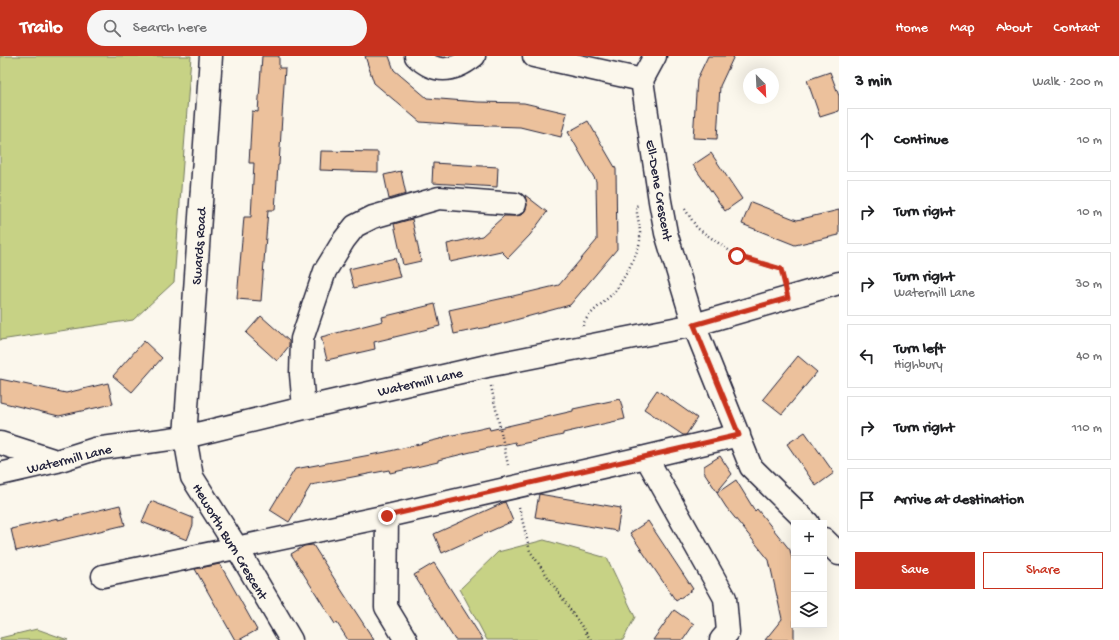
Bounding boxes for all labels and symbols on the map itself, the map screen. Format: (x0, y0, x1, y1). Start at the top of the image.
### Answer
north arrow (743, 68, 779, 104)
street label: Ell-Dene Crescent (640, 139, 675, 243)
street label: Swards Road (189, 205, 212, 285)
route start (728, 247, 746, 265)
street label: Watermill Lane (376, 365, 466, 401)
street label: Watermill Lane (25, 441, 115, 479)
street label: Heworth Burn Crescent (187, 481, 271, 605)
route end (378, 507, 396, 525)

